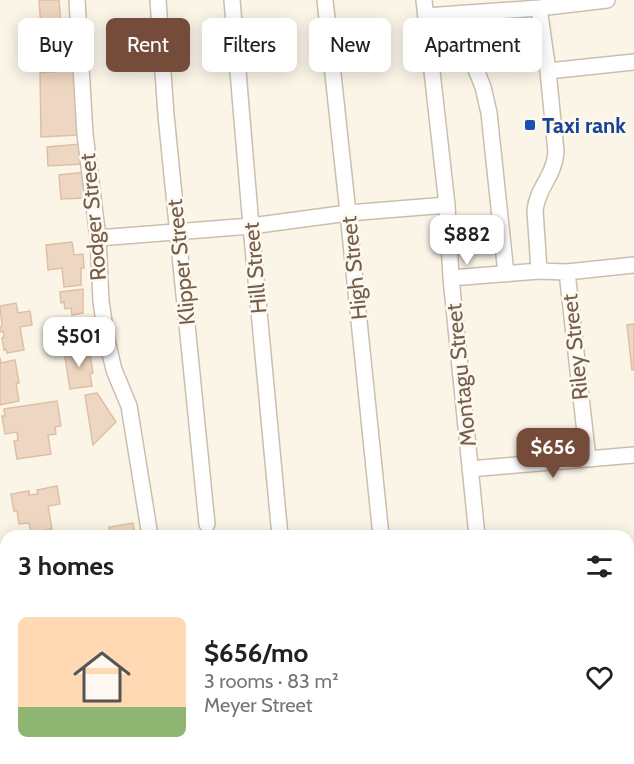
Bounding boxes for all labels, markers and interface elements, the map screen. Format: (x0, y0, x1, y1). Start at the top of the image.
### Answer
chip: Buy (18, 18, 94, 72)
chip: Rent (106, 18, 190, 72)
chip: Filters (202, 18, 297, 72)
chip: New (309, 18, 391, 72)
chip: Apartment (403, 18, 542, 72)
place label: Taxi rank (542, 112, 626, 139)
marker: Taxi rank (523, 118, 537, 132)
street label: Rodger Street (74, 152, 112, 282)
street label: Klipper Street (161, 197, 201, 326)
street label: High Street (335, 214, 373, 321)
pin: $882 (431, 215, 503, 266)
street label: Hill Street (237, 220, 272, 315)
text: $882 (444, 222, 490, 246)
street label: Riley Street (556, 292, 594, 401)
street label: Montagu Street (440, 302, 482, 448)
pin: $501 (43, 317, 115, 368)
text: $501 (57, 324, 101, 348)
pin: $656 (517, 428, 589, 479)
text: $656 (531, 435, 575, 459)
text: 3 homes (18, 550, 114, 582)
icon: filters (583, 550, 616, 583)
text: $656/mo (204, 637, 308, 669)
icon: home (66, 641, 138, 713)
icon: heart (583, 661, 616, 694)
text: 3 rooms · 83 m² (204, 669, 339, 693)
text: Meyer Street (204, 693, 313, 717)

